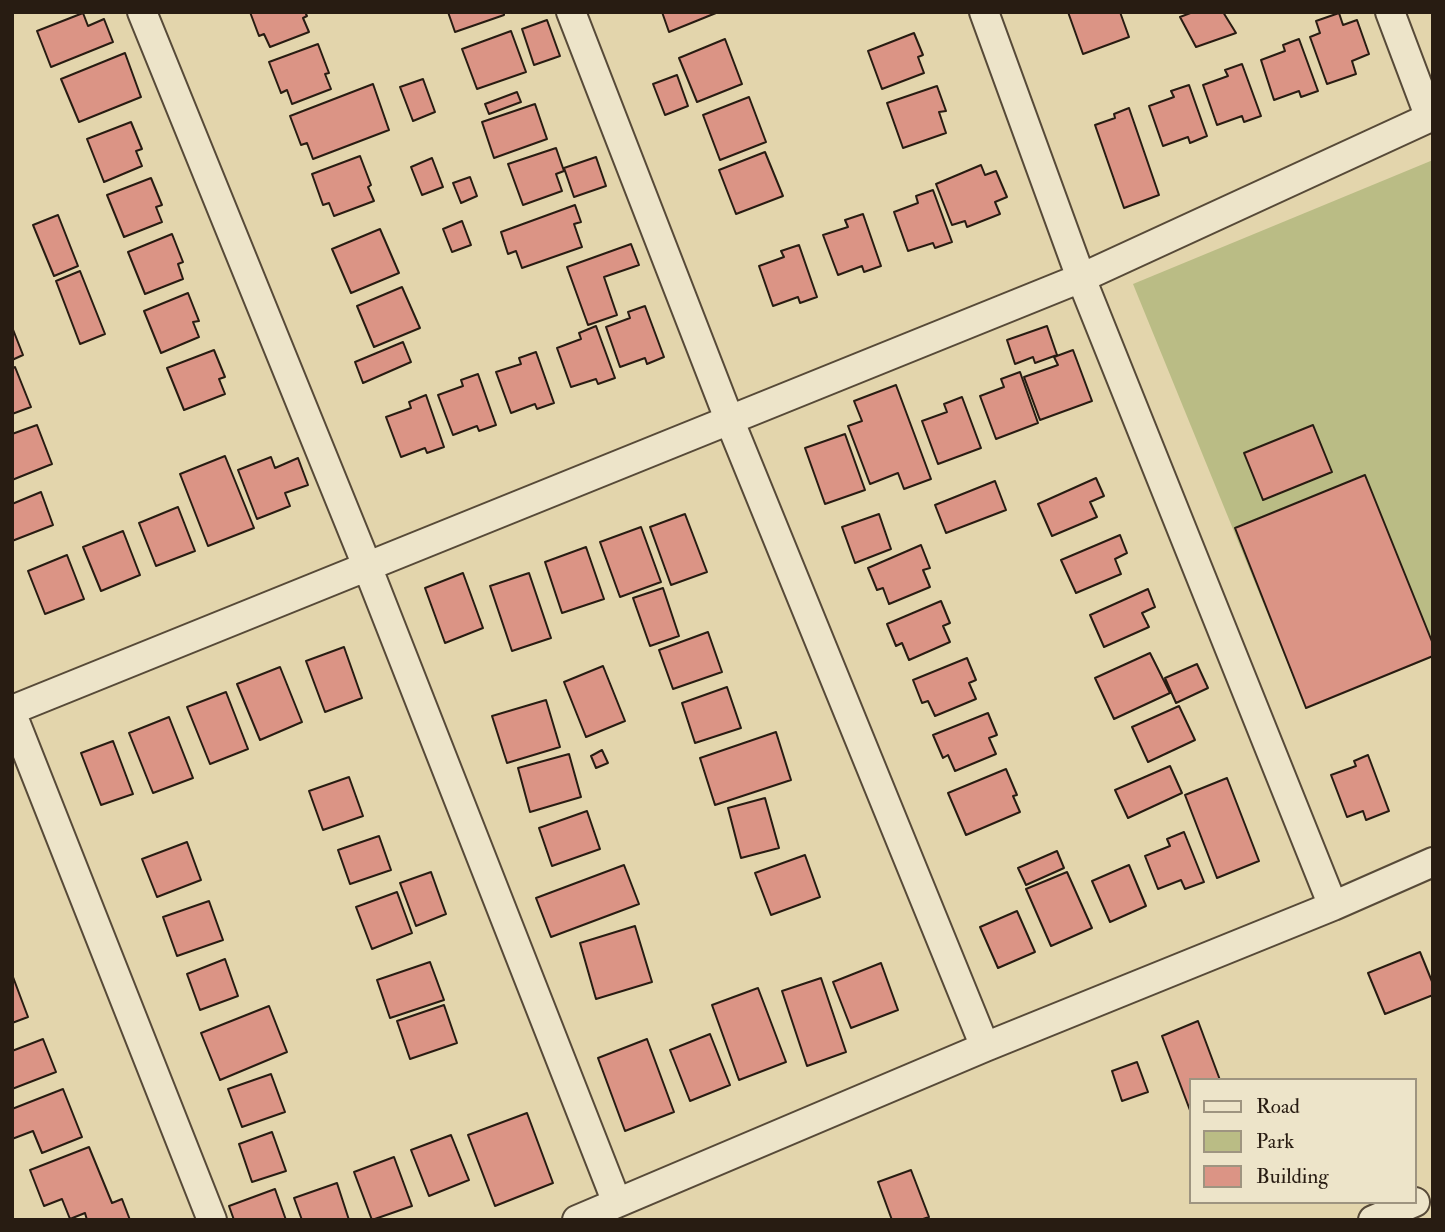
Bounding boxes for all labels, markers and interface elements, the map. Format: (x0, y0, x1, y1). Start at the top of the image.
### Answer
legend (1190, 1078, 1417, 1204)
text: Road (1256, 1093, 1300, 1120)
text: Park (1256, 1128, 1294, 1155)
text: Building (1256, 1163, 1329, 1190)

